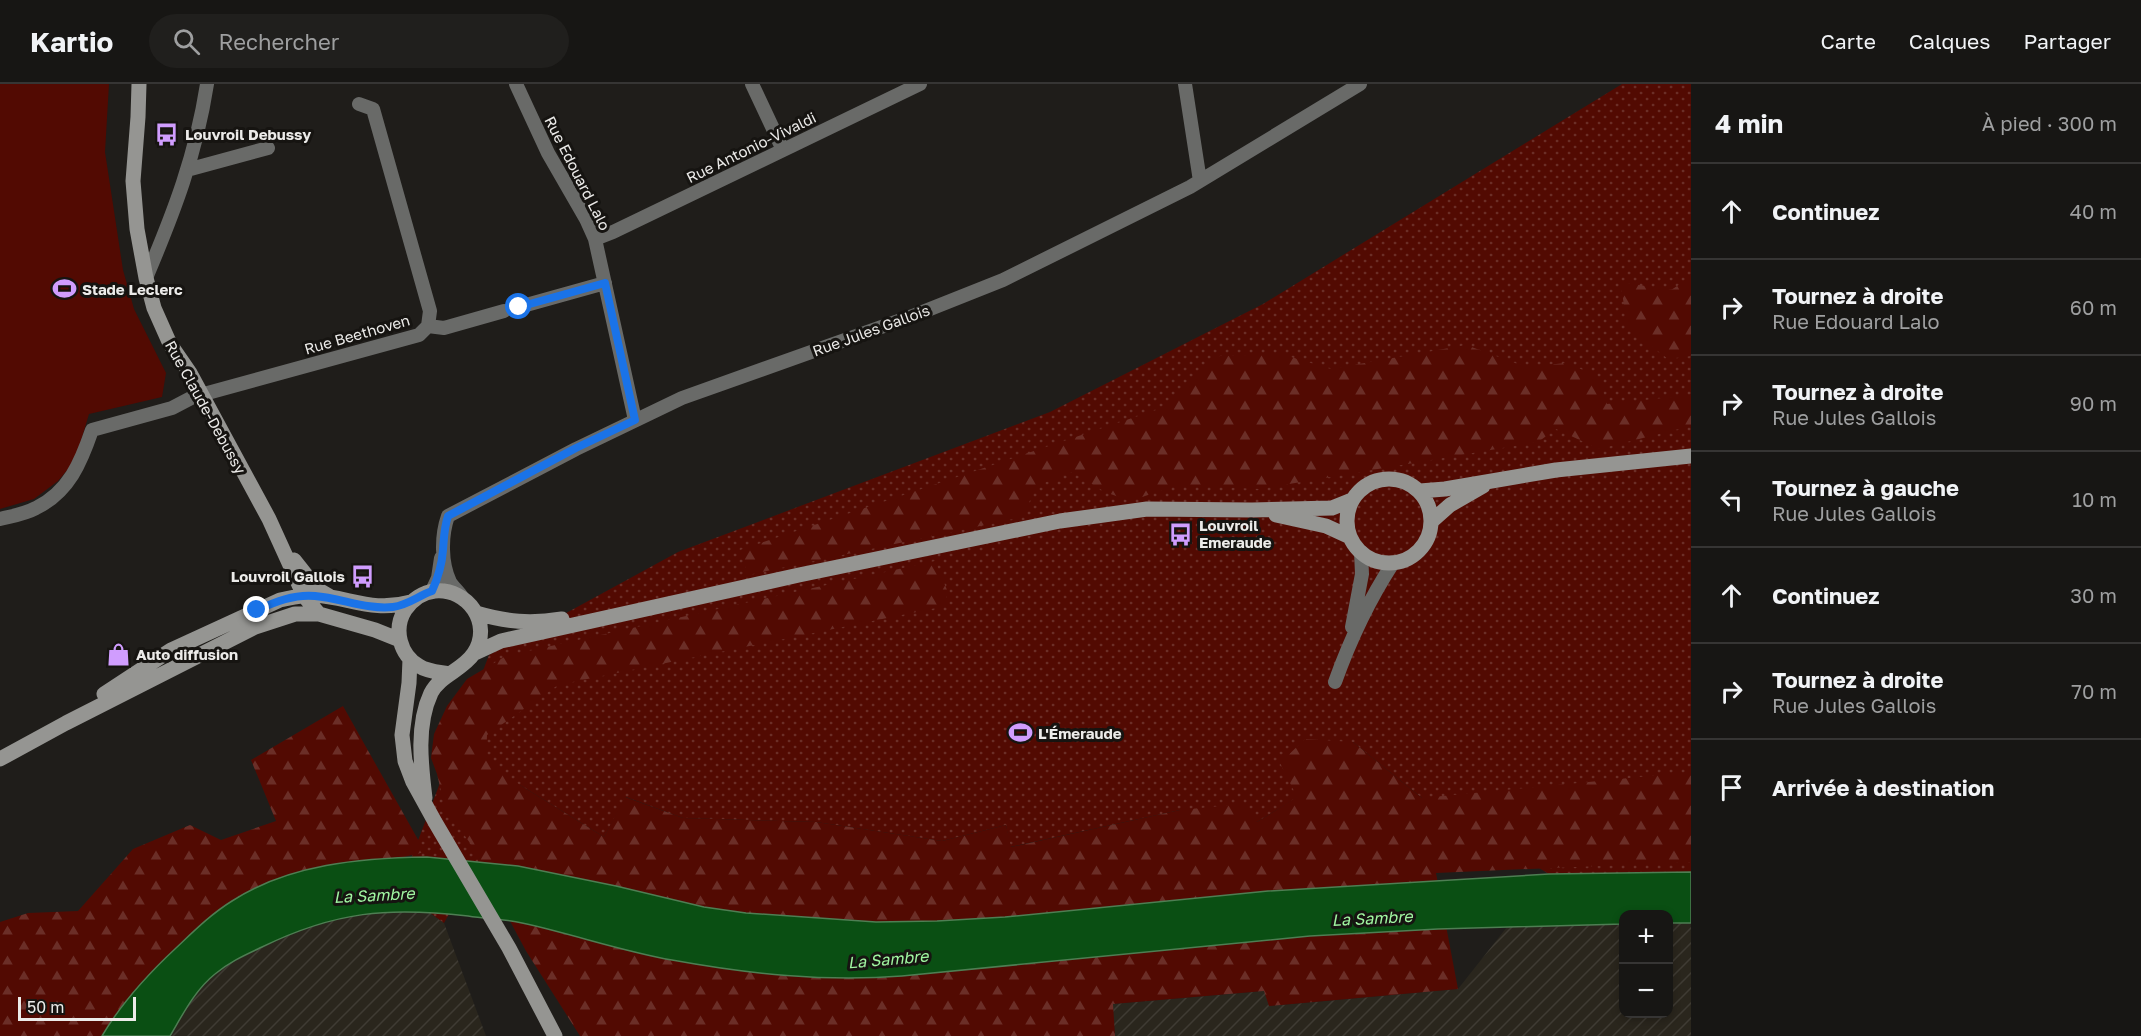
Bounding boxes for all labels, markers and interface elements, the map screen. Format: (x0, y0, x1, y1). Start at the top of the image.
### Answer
search box (149, 14, 569, 68)
text: Kartio (30, 25, 113, 58)
icon: search (170, 25, 203, 58)
text: Rechercher (218, 28, 339, 55)
text: Carte (1820, 28, 1876, 54)
text: Calques (1909, 28, 1990, 54)
text: Partager (2023, 28, 2111, 54)
street label: Rue Antonio-Vivaldi (683, 108, 819, 186)
text: 4 min (1715, 108, 1783, 139)
text: À pied · 300 m (1982, 111, 2117, 135)
street label: Rue Edouard Lalo (541, 113, 615, 233)
bus stop icon: Louvroil Debussy (154, 121, 180, 147)
place label: Louvroil Debussy (185, 125, 311, 143)
icon: ahead (1715, 195, 1748, 228)
text: Continuez (1772, 198, 1879, 225)
text: 40 m (2070, 199, 2117, 223)
sports icon: Stade Leclerc (51, 276, 77, 302)
place label: Stade Leclerc (82, 280, 183, 298)
text: Tournez à droite (1772, 282, 1943, 309)
icon: right (1715, 291, 1748, 324)
route start (505, 293, 531, 319)
text: 60 m (2070, 295, 2117, 319)
street label: Rue Jules Gallois (810, 300, 932, 360)
text: Rue Edouard Lalo (1772, 309, 1940, 333)
street label: Rue Beethoven (302, 310, 412, 358)
street label: Rue Claude-Debussy (162, 337, 250, 477)
text: Tournez à droite (1772, 378, 1943, 405)
icon: right (1715, 387, 1748, 420)
text: 90 m (2070, 391, 2117, 415)
text: Rue Jules Gallois (1772, 405, 1936, 429)
text: Tournez à gauche (1772, 474, 1959, 501)
icon: left (1715, 483, 1748, 516)
text: 10 m (2072, 487, 2117, 511)
text: Rue Jules Gallois (1772, 501, 1936, 525)
place label: Louvroil Emeraude (1199, 516, 1272, 551)
bus stop icon: Louvroil Emeraude (1168, 521, 1194, 547)
bus stop icon: Louvroil Gallois (350, 563, 376, 589)
place label: Louvroil Gallois (231, 567, 345, 585)
icon: ahead (1715, 579, 1748, 612)
text: Continuez (1772, 582, 1879, 609)
text: 30 m (2070, 583, 2117, 607)
route end (243, 596, 269, 622)
shop icon: Auto diffusion (105, 641, 131, 667)
place label: Auto diffusion (136, 645, 238, 663)
text: Tournez à droite (1772, 666, 1943, 693)
icon: right (1715, 675, 1748, 708)
text: 70 m (2071, 679, 2117, 703)
text: Rue Jules Gallois (1772, 693, 1936, 717)
sports icon: L'Émeraude (1007, 720, 1033, 746)
place label: L'Émeraude (1038, 724, 1122, 742)
icon: arrive (1715, 771, 1748, 804)
text: Arrivée à destination (1772, 774, 1994, 801)
water label: La Sambre (333, 883, 417, 907)
water label: La Sambre (1331, 906, 1415, 930)
map controls (1619, 910, 1673, 1018)
button: + (1619, 910, 1673, 964)
water label: La Sambre (847, 945, 931, 972)
button: − (1619, 964, 1673, 1018)
scale bar (18, 994, 136, 1022)
text: 50 m (27, 997, 64, 1017)

